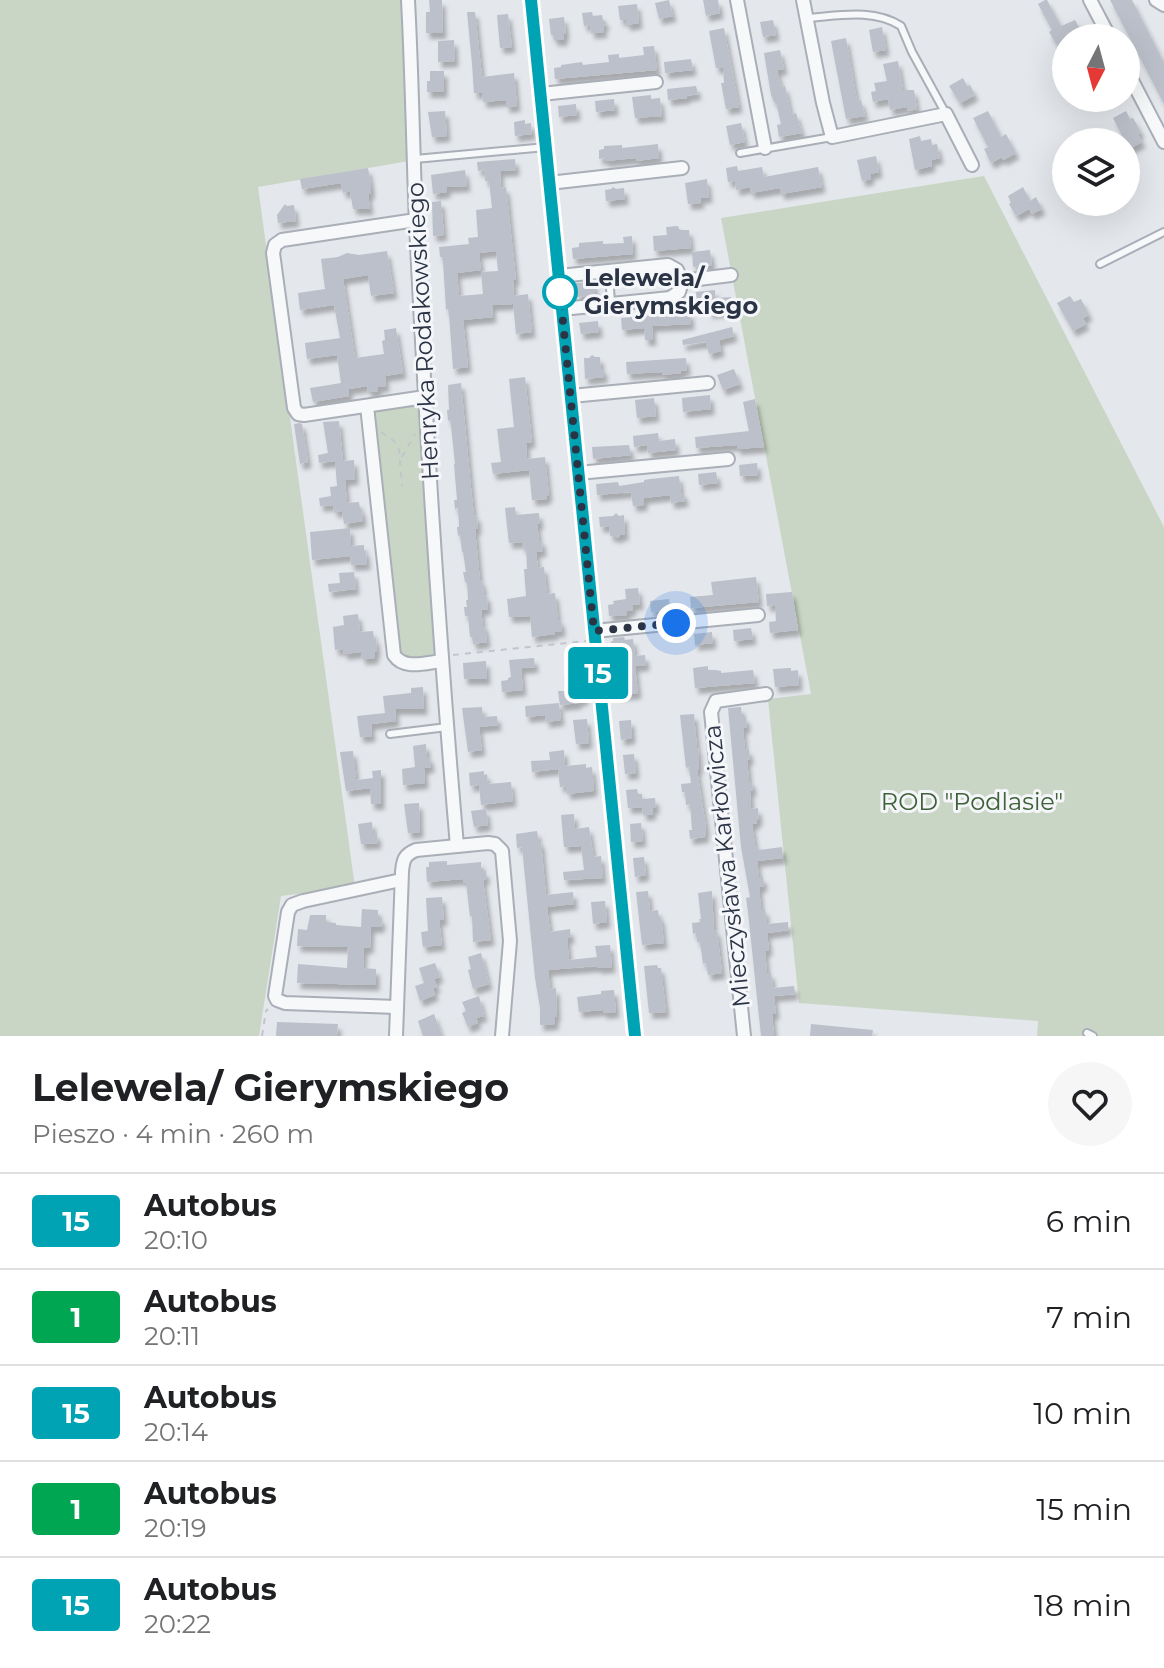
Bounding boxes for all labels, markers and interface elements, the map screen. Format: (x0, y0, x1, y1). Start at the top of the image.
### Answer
north arrow (1052, 24, 1140, 112)
map controls (1052, 24, 1140, 216)
button: layers (1052, 128, 1140, 216)
street label: Henryka Rodakowskiego (400, 181, 445, 481)
place label: Lelewela/ Gierymskiego (584, 263, 758, 320)
marker: Lelewela/ Gierymskiego (543, 275, 577, 309)
your location (656, 603, 696, 643)
line badge: 15 (562, 647, 634, 699)
text: 15 (584, 656, 612, 690)
street label: Mieczysława Karłowicza (697, 723, 756, 1009)
park label: ROD "Podlasie" (881, 787, 1063, 816)
button: heart (1048, 1062, 1132, 1146)
text: Lelewela/ Gierymskiego (32, 1064, 509, 1111)
text: Pieszo · 4 min · 260 m (32, 1118, 314, 1150)
text: Autobus (144, 1187, 277, 1224)
text: 6 min (1046, 1203, 1132, 1240)
text: 15 (62, 1204, 90, 1238)
text: 20:10 (144, 1224, 208, 1256)
text: Autobus (144, 1283, 277, 1320)
text: 7 min (1046, 1299, 1132, 1336)
text: 1 (71, 1300, 81, 1334)
text: 20:11 (144, 1320, 200, 1352)
text: Autobus (144, 1379, 277, 1416)
text: 10 min (1033, 1395, 1132, 1432)
text: 15 (62, 1396, 90, 1430)
text: 20:14 (144, 1416, 208, 1448)
text: Autobus (144, 1475, 277, 1512)
text: 15 min (1036, 1491, 1132, 1528)
text: 1 (71, 1492, 81, 1526)
text: 20:19 (144, 1512, 207, 1544)
text: Autobus (144, 1571, 277, 1608)
text: 18 min (1034, 1587, 1132, 1624)
text: 15 (62, 1588, 90, 1622)
text: 20:22 (144, 1608, 211, 1640)

